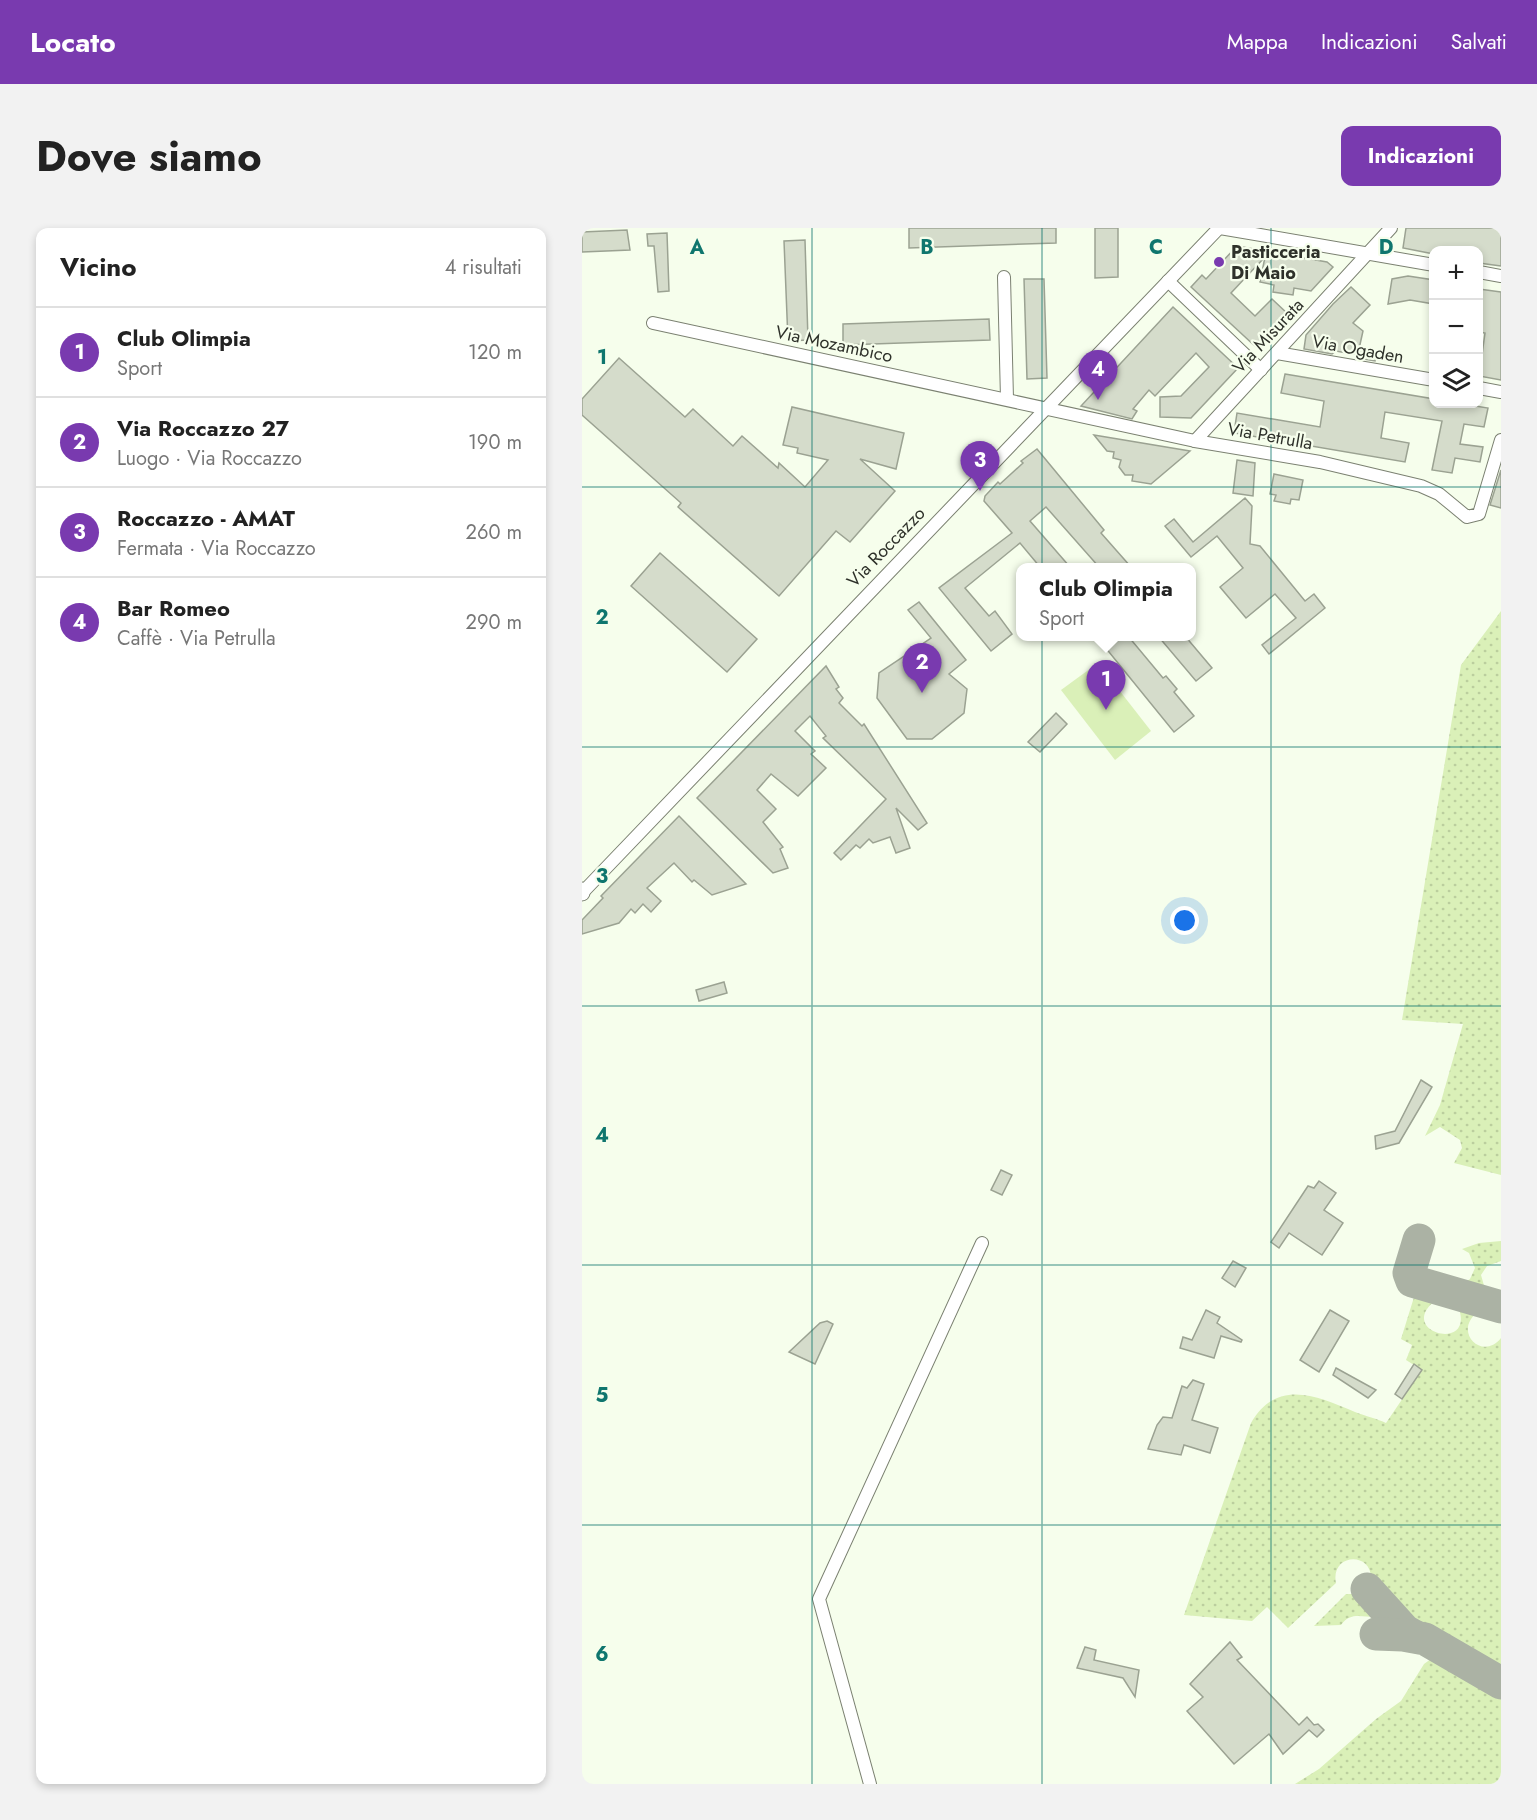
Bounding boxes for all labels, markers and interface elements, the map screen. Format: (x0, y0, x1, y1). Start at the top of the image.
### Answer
text: Locato (30, 22, 116, 63)
text: Mappa (1227, 27, 1288, 57)
text: Indicazioni (1321, 27, 1418, 57)
text: Salvati (1451, 27, 1507, 57)
text: Dove siamo (36, 126, 262, 187)
button: Indicazioni (1341, 126, 1501, 186)
text: A (689, 233, 705, 262)
text: B (920, 233, 934, 262)
text: C (1149, 233, 1163, 262)
text: D (1379, 233, 1393, 262)
place label: Pasticceria Di Maio (1231, 239, 1320, 286)
map controls (1429, 246, 1483, 408)
button: + (1429, 246, 1483, 300)
text: Vicino (60, 248, 137, 286)
text: 4 risultati (445, 253, 522, 282)
marker: Pasticceria Di Maio (1212, 255, 1226, 269)
street label: Via Misurata (1226, 293, 1310, 379)
button: − (1429, 300, 1483, 354)
street label: Via Mozambico (773, 319, 895, 369)
text: Club Olimpia (117, 322, 251, 354)
street label: Via Ogaden (1310, 328, 1406, 370)
text: 1 (74, 338, 85, 367)
text: 120 m (468, 338, 522, 367)
text: 1 (597, 343, 607, 372)
pin: 4 (1078, 350, 1118, 400)
text: Sport (117, 354, 162, 383)
button: layers (1429, 354, 1483, 408)
text: Via Roccazzo 27 (117, 412, 289, 444)
street label: Via Petrulla (1225, 416, 1315, 456)
text: 2 (73, 428, 86, 457)
text: 190 m (468, 428, 522, 457)
pin: 3 (960, 442, 1000, 491)
text: Luogo · Via Roccazzo (117, 444, 302, 473)
street label: Via Roccazzo (841, 501, 931, 593)
text: Roccazzo - AMAT (117, 502, 295, 534)
text: 3 (73, 518, 86, 547)
text: 260 m (466, 518, 522, 547)
text: Fermata · Via Roccazzo (117, 534, 316, 563)
popup (1016, 563, 1196, 641)
text: Club Olimpia (1039, 572, 1173, 604)
text: Bar Romeo (117, 592, 230, 624)
text: 2 (595, 603, 609, 632)
text: Sport (1039, 604, 1084, 633)
text: 4 (73, 608, 86, 637)
text: 290 m (466, 608, 522, 637)
text: Caffè · Via Petrulla (117, 624, 276, 653)
pin: 2 (902, 644, 942, 693)
pin: 1 (1086, 660, 1126, 710)
text: 3 (596, 862, 608, 891)
your location (1170, 906, 1199, 935)
text: 4 (595, 1121, 609, 1150)
text: 5 (596, 1381, 609, 1410)
text: 6 (595, 1640, 609, 1669)

